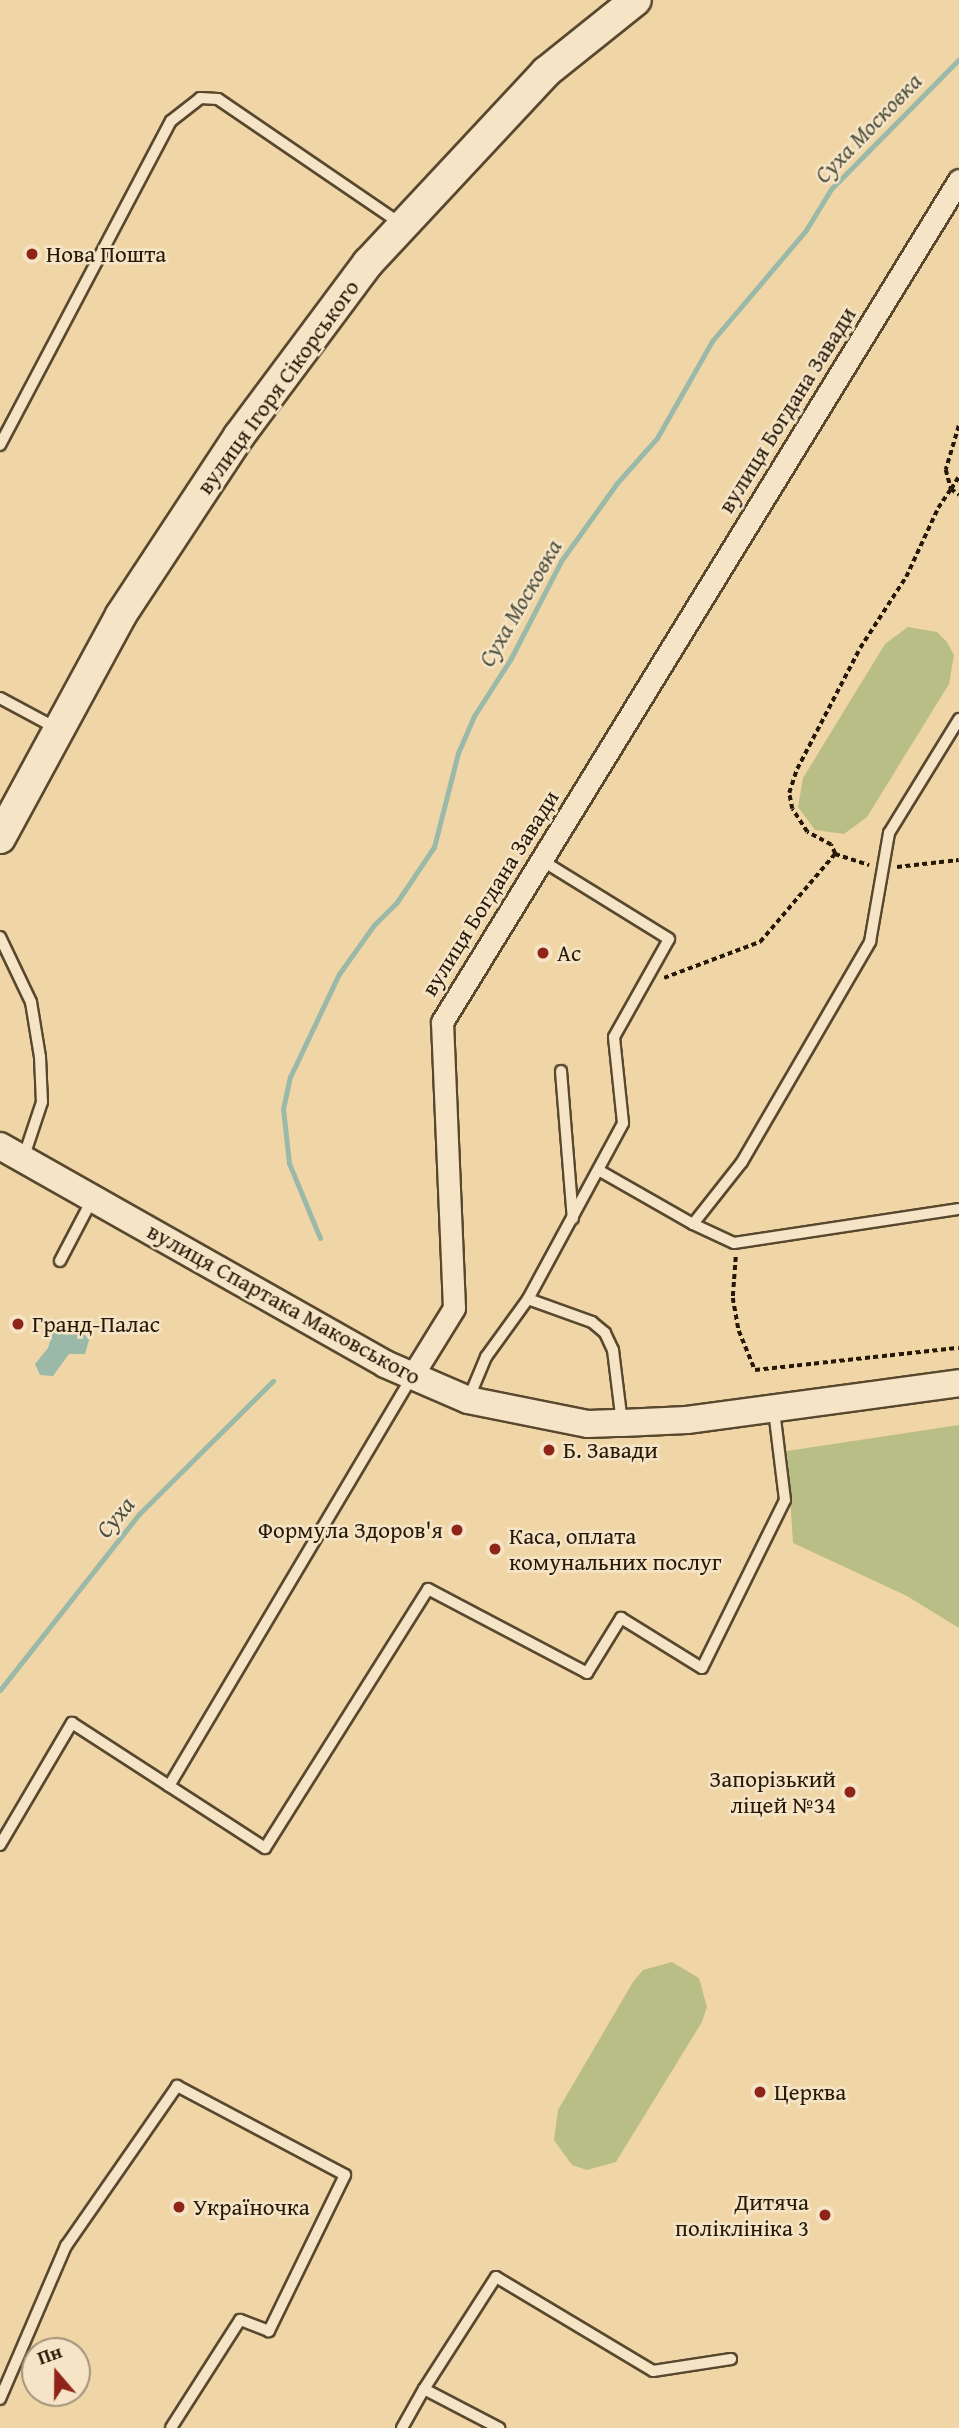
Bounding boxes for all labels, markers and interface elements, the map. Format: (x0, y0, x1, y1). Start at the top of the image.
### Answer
water label: Суха Московка (808, 67, 928, 189)
place label: Нова Пошта (46, 240, 166, 268)
marker: Нова Пошта (24, 246, 40, 262)
street label: вулиця Ігоря Сікорського (191, 274, 365, 500)
street label: вулиця Богдана Завади (712, 302, 862, 518)
water label: Суха Московка (472, 534, 568, 672)
street label: вулиця Богдана Завади (415, 785, 565, 1001)
place label: Ас (557, 939, 581, 967)
marker: Ас (535, 945, 551, 961)
street label: вулиця Спартака Маковського (142, 1217, 426, 1391)
place label: Гранд-Палас (32, 1310, 160, 1338)
marker: Гранд-Палас (10, 1316, 26, 1332)
place label: Б. Завади (563, 1436, 658, 1464)
marker: Б. Завади (541, 1442, 557, 1458)
water label: Суха (90, 1491, 140, 1543)
place label: Формула Здоров'я (258, 1516, 443, 1544)
marker: Формула Здоров'я (449, 1522, 465, 1538)
place label: Каса, оплата комунальних послуг (509, 1522, 722, 1576)
marker: Каса, оплата комунальних послуг (487, 1541, 503, 1557)
place label: Запорізький ліцей №34 (709, 1765, 836, 1819)
marker: Запорізький ліцей №34 (842, 1784, 858, 1800)
place label: Церква (774, 2078, 846, 2106)
marker: Церква (752, 2084, 768, 2100)
place label: Дитяча поліклініка 3 (675, 2188, 809, 2242)
place label: Україночка (193, 2193, 310, 2221)
marker: Україночка (171, 2199, 187, 2215)
marker: Дитяча поліклініка 3 (815, 2205, 835, 2225)
north arrow (21, 2337, 91, 2407)
text: Пн (33, 2337, 66, 2371)

